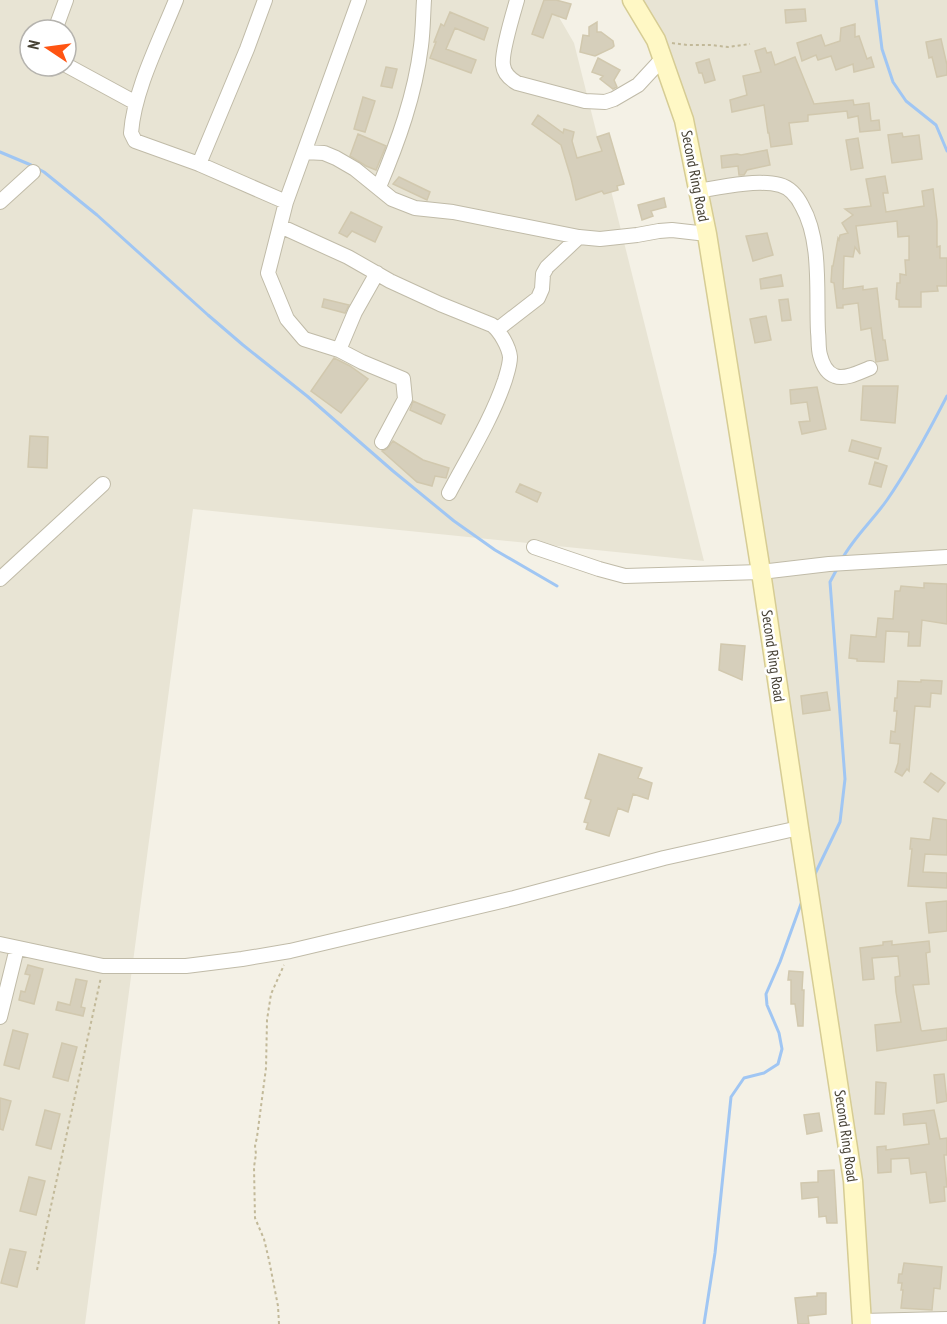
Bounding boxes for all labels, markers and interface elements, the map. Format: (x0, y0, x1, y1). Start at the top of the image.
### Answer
north arrow (18, 18, 78, 78)
text: N (23, 38, 44, 51)
street label: Second Ring Road (677, 129, 714, 223)
street label: Second Ring Road (758, 609, 789, 703)
street label: Second Ring Road (831, 1089, 862, 1183)

